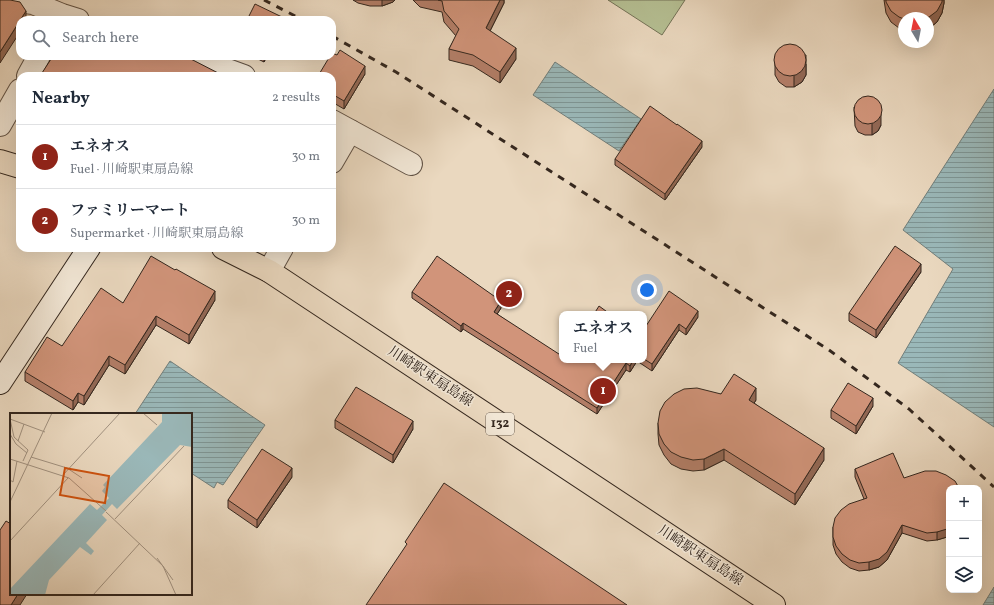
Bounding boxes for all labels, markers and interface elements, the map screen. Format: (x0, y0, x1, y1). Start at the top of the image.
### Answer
north arrow (898, 12, 934, 48)
search box (16, 16, 336, 60)
icon: search (30, 27, 52, 49)
text: Search here (62, 28, 139, 49)
text: Nearby (32, 87, 90, 110)
text: 2 results (272, 89, 320, 107)
text: エネオス (70, 137, 130, 158)
text: 1 (42, 148, 48, 166)
text: 30 m (292, 148, 320, 166)
text: Fuel · 川崎駅東扇島線 (70, 161, 193, 179)
text: ファミリーマート (70, 201, 190, 222)
text: 2 (42, 212, 48, 230)
text: 30 m (292, 212, 320, 230)
text: Supermarket · 川崎駅東扇島線 (70, 225, 243, 243)
pin: 2 (496, 279, 522, 309)
your location (637, 280, 657, 300)
popup (559, 311, 647, 363)
text: エネオス (573, 319, 633, 340)
text: Fuel (573, 340, 597, 358)
street label: 川崎駅東扇島線 (384, 342, 476, 412)
pin: 1 (590, 376, 616, 406)
inset map (10, 413, 192, 595)
road number: 132 (486, 413, 514, 435)
map controls (946, 485, 982, 593)
button: + (946, 485, 982, 521)
street label: 川崎駅東扇島線 (654, 521, 746, 591)
button: − (946, 521, 982, 557)
button: layers (946, 557, 982, 593)

